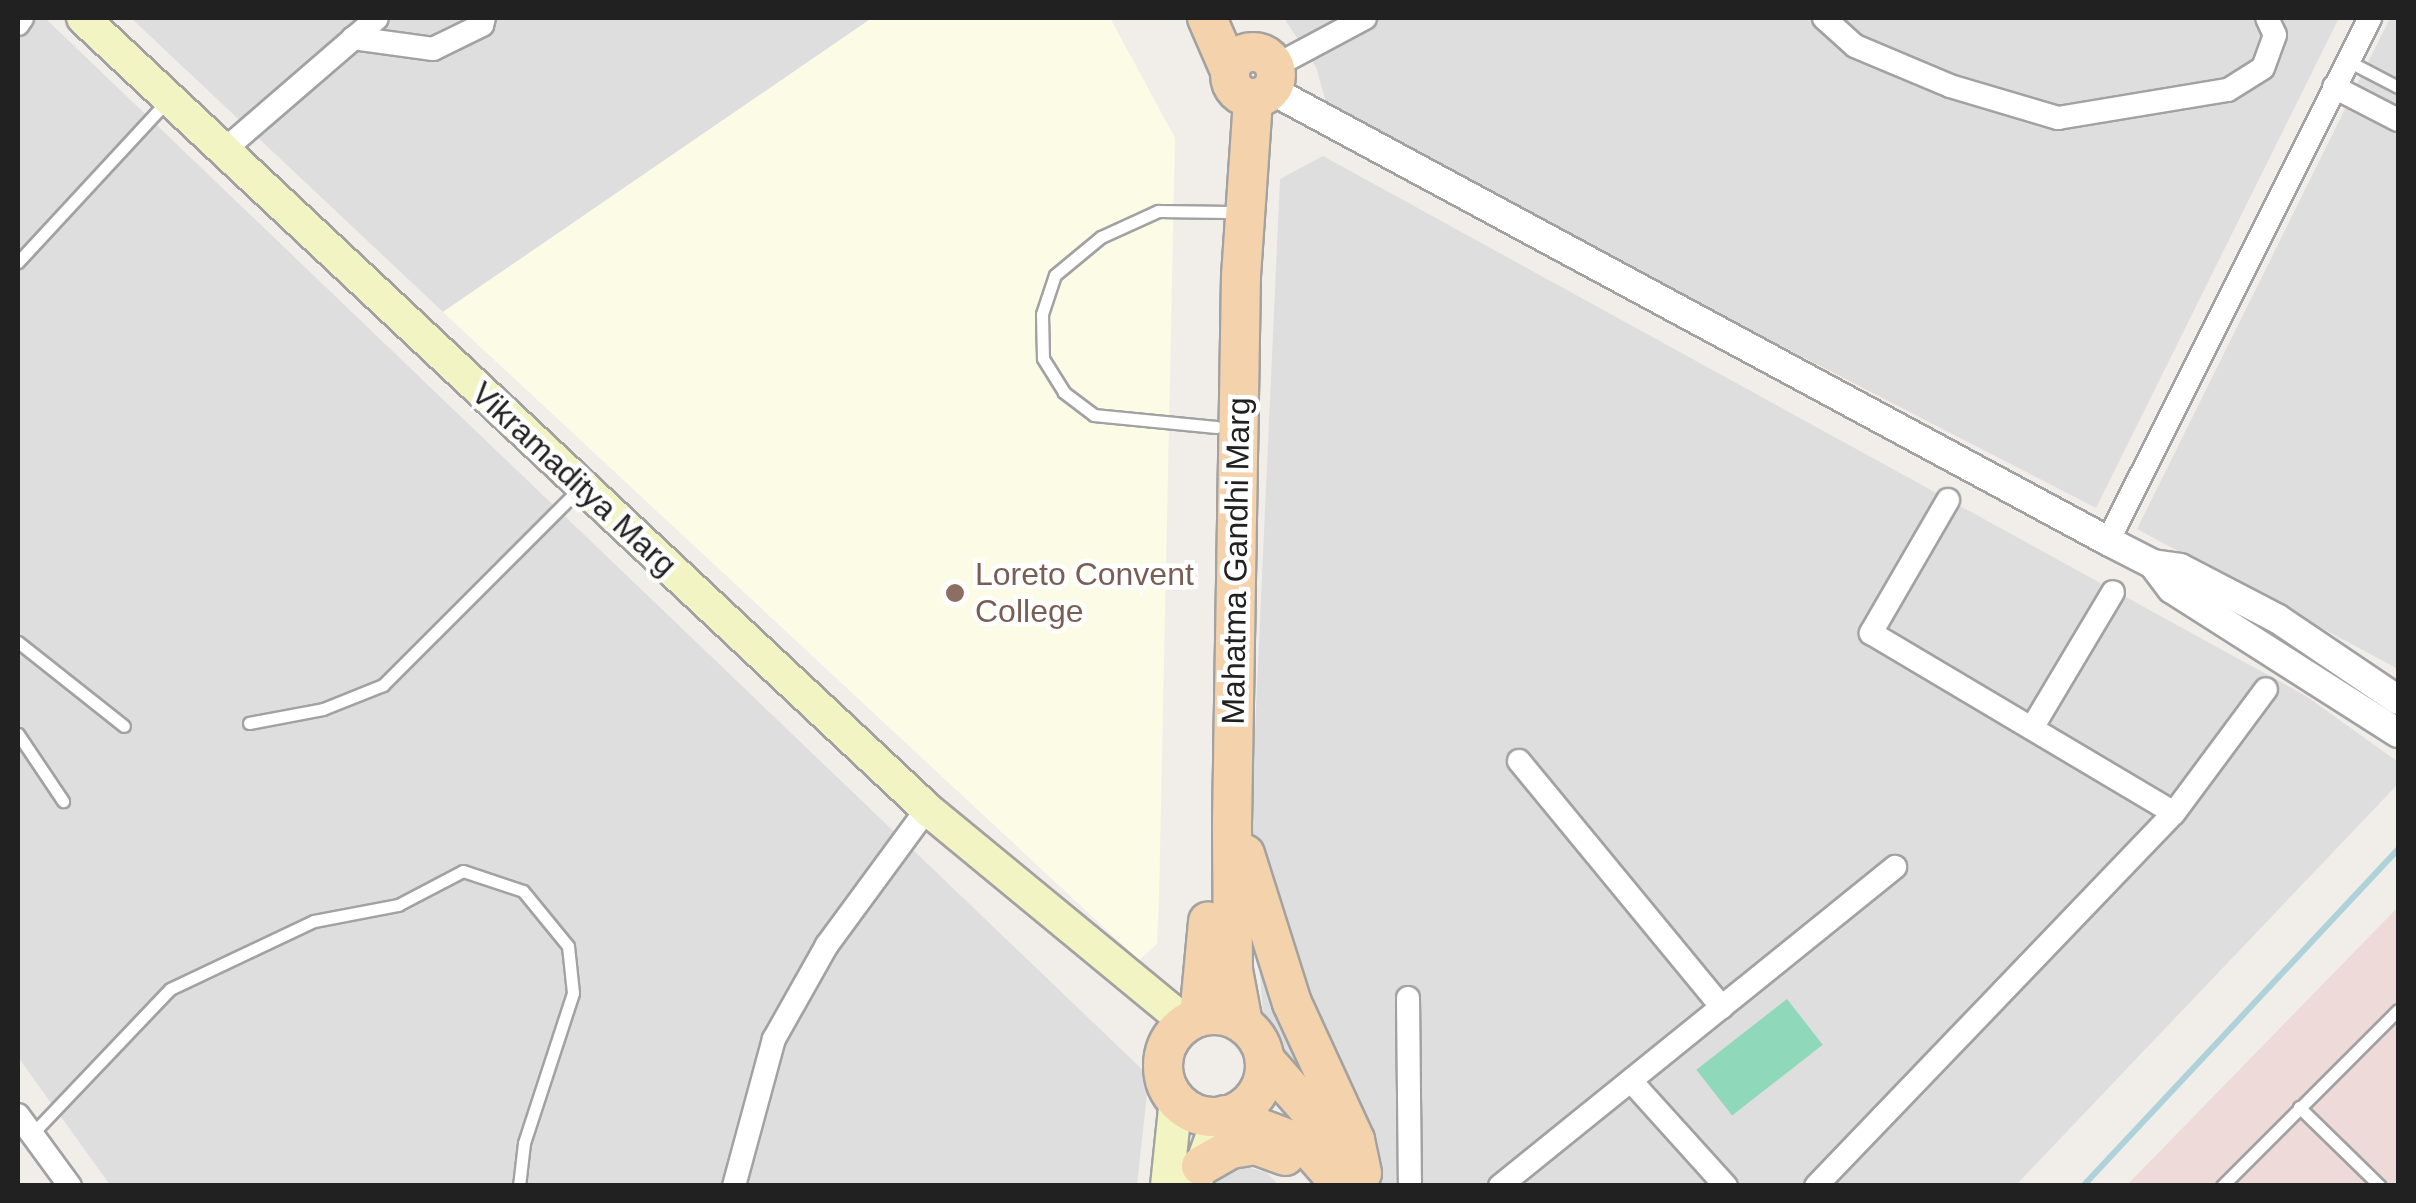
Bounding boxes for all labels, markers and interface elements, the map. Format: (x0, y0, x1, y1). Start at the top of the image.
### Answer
street label: Vikramaditya Marg (464, 374, 684, 584)
street label: Mahatma Gandhi Marg (1214, 397, 1258, 725)
place label: Loreto Convent College (975, 556, 1194, 631)
marker: Loreto Convent College (944, 582, 966, 604)

